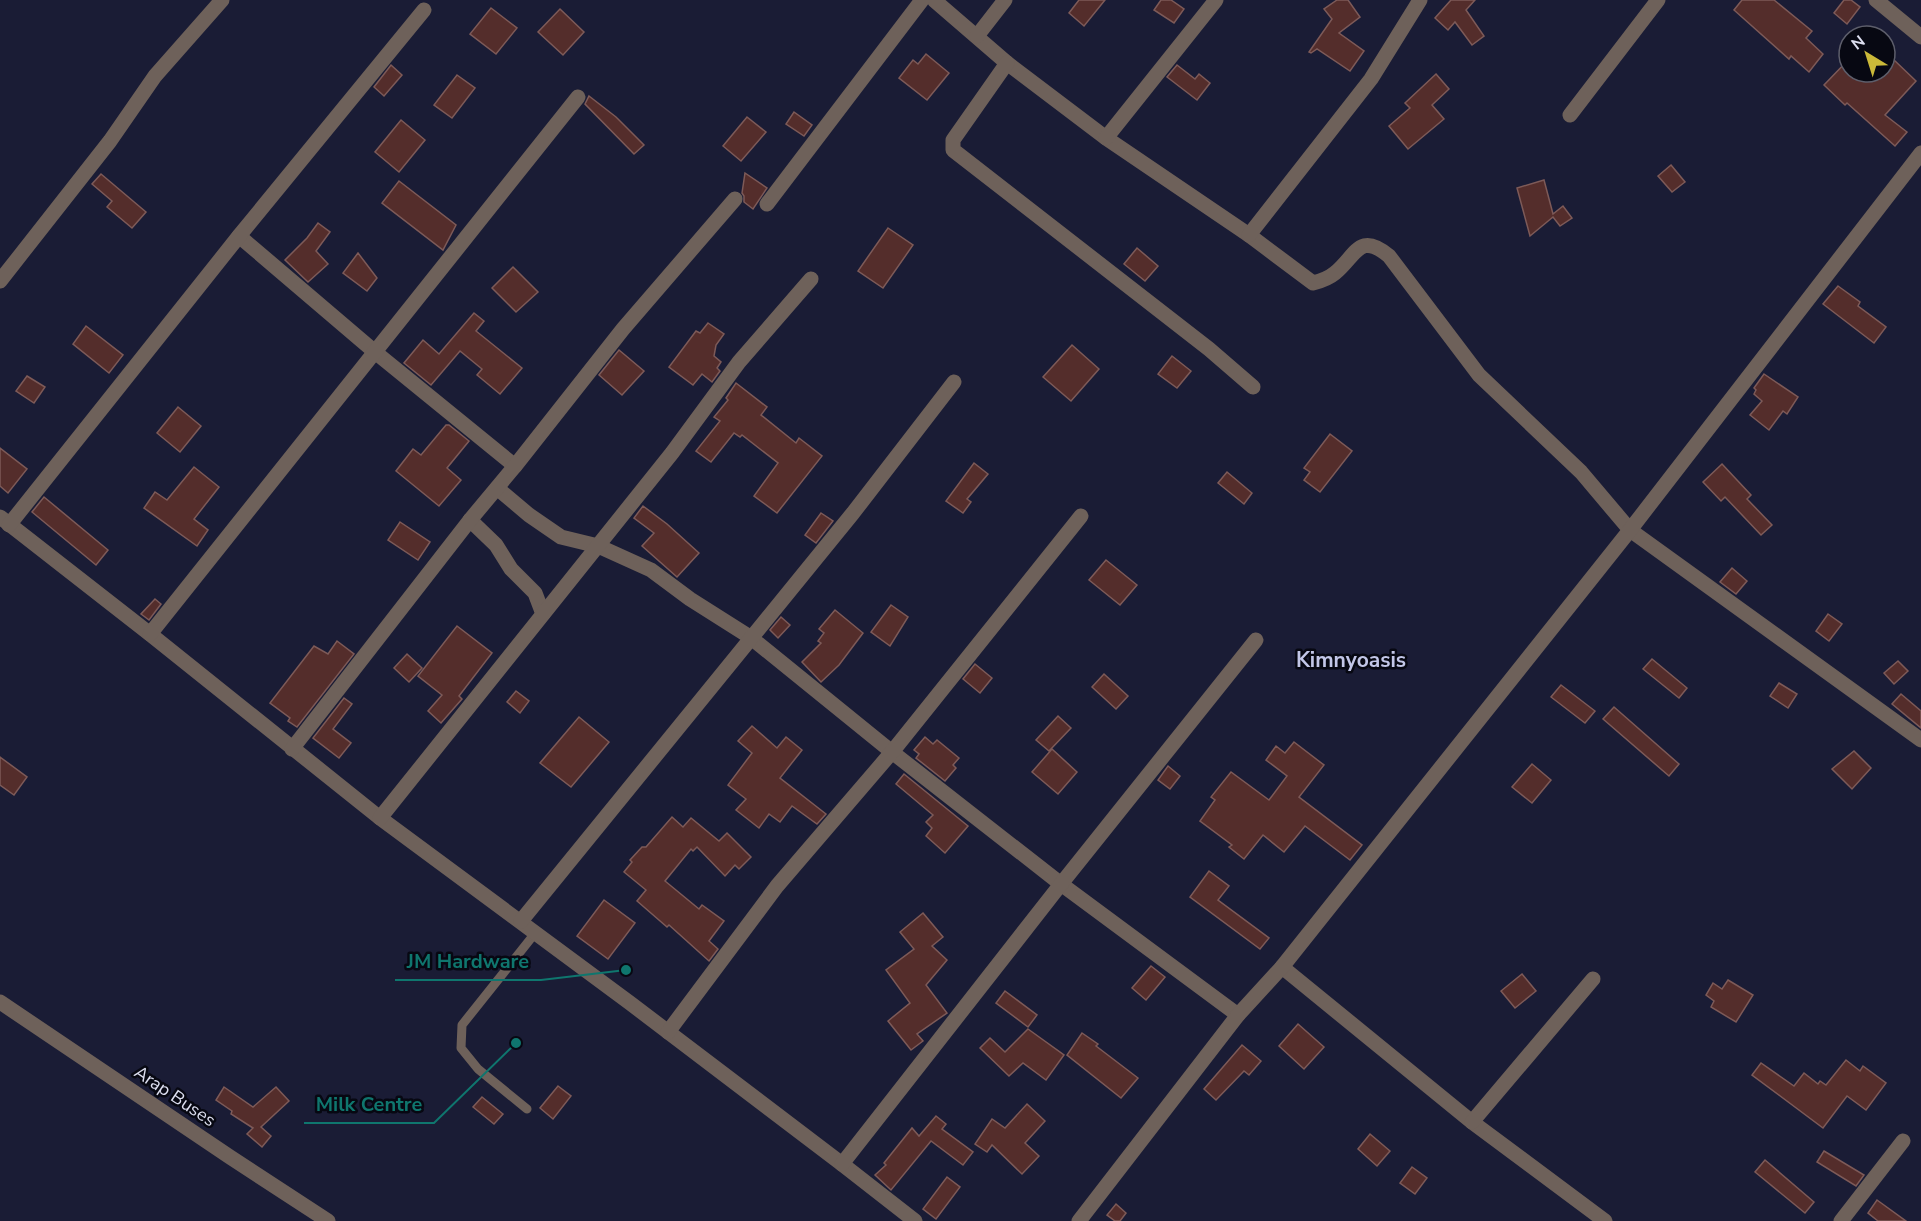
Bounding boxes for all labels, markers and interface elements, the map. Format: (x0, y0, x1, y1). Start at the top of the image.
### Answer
north arrow (1837, 24, 1897, 84)
text: N (1847, 31, 1870, 55)
district label: Kimnyoasis (1296, 646, 1406, 674)
callout: JM Hardware (395, 942, 541, 980)
text: JM Hardware (406, 948, 529, 975)
street label: Arap Buses (130, 1060, 220, 1132)
callout: Milk Centre (304, 1085, 434, 1123)
text: Milk Centre (316, 1091, 422, 1118)

